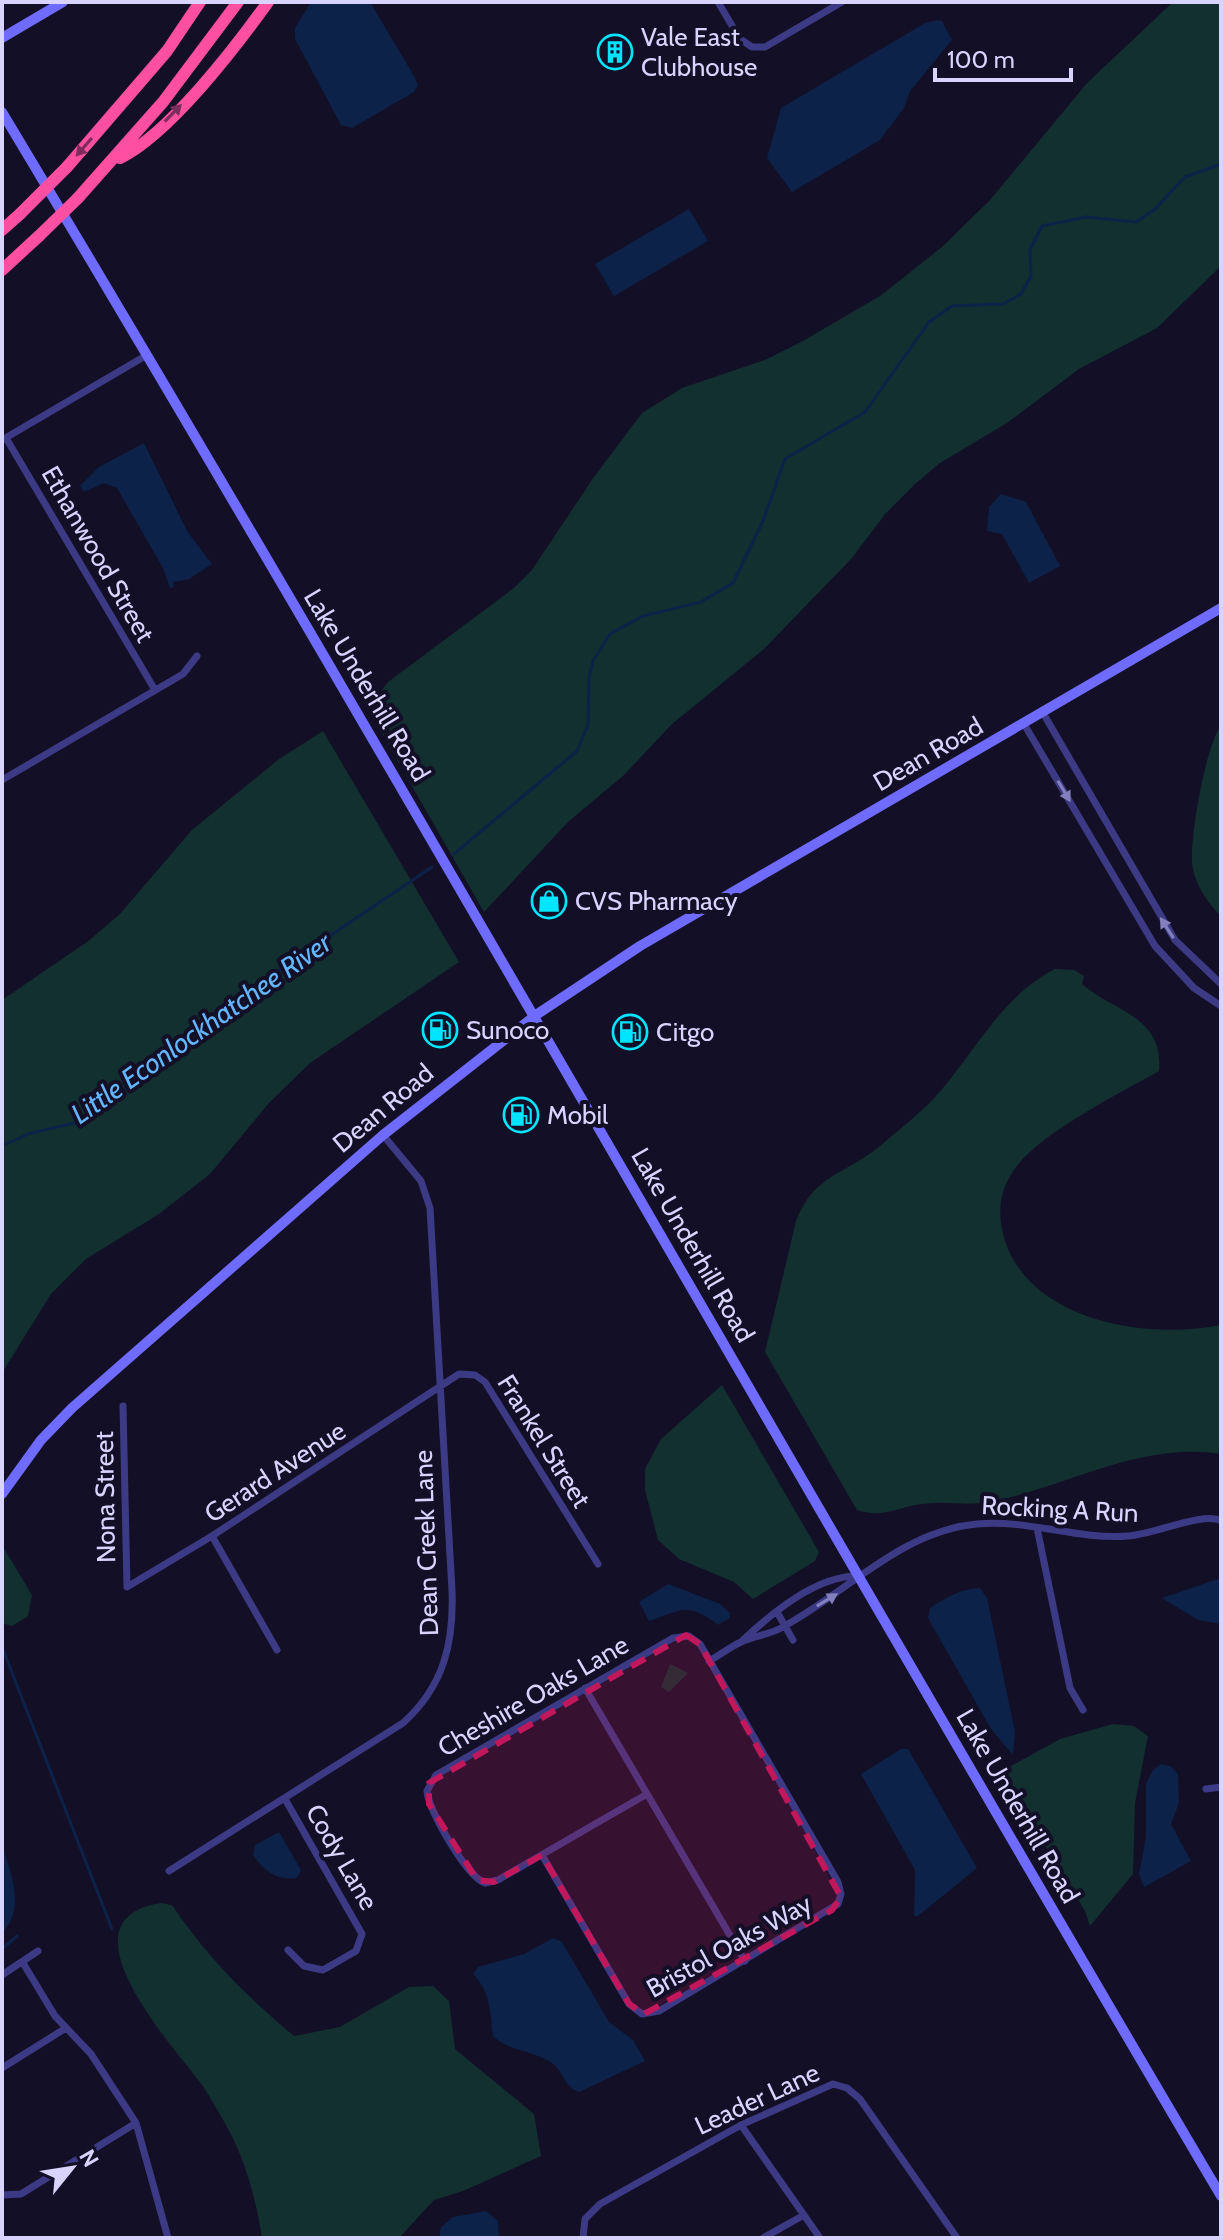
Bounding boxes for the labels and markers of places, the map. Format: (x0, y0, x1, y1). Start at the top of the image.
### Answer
place label: Vale East Clubhouse (641, 21, 757, 83)
building icon: Vale East Clubhouse (596, 33, 634, 71)
shop icon: CVS Pharmacy (530, 882, 568, 920)
place label: CVS Pharmacy (575, 885, 738, 917)
fuel station icon: Sunoco (421, 1011, 459, 1049)
fuel station icon: Citgo (611, 1013, 649, 1051)
place label: Sunoco (466, 1014, 549, 1046)
place label: Citgo (656, 1016, 714, 1048)
fuel station icon: Mobil (502, 1096, 540, 1134)
place label: Mobil (547, 1099, 608, 1131)

